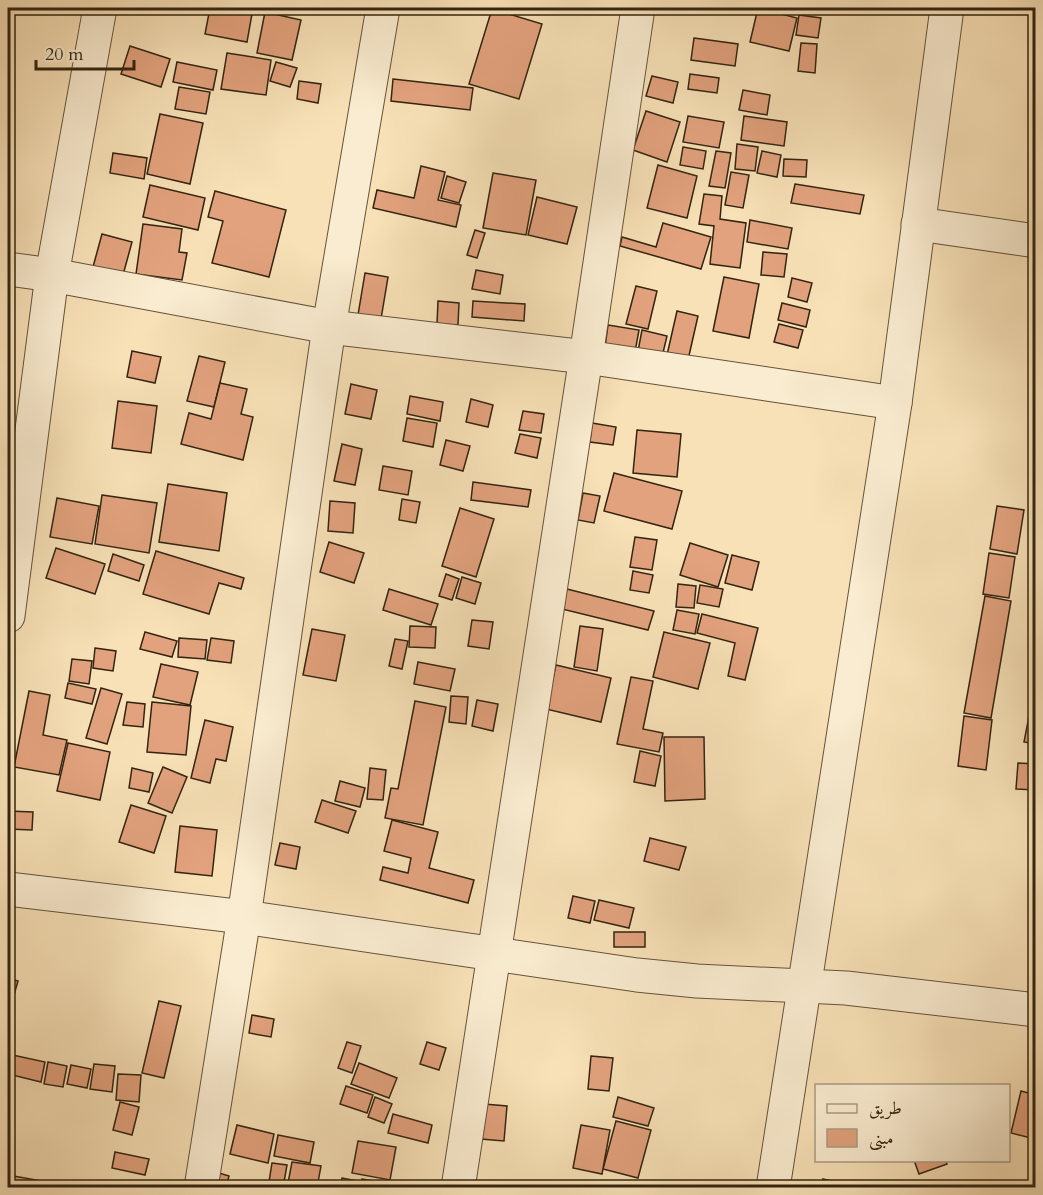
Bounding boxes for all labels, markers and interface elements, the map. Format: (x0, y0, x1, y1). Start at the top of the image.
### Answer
scale bar (36, 33, 134, 71)
text: 20 m (45, 42, 84, 67)
legend (815, 1084, 1010, 1162)
text: طريق (869, 1096, 902, 1121)
text: مبنى (869, 1126, 894, 1151)

